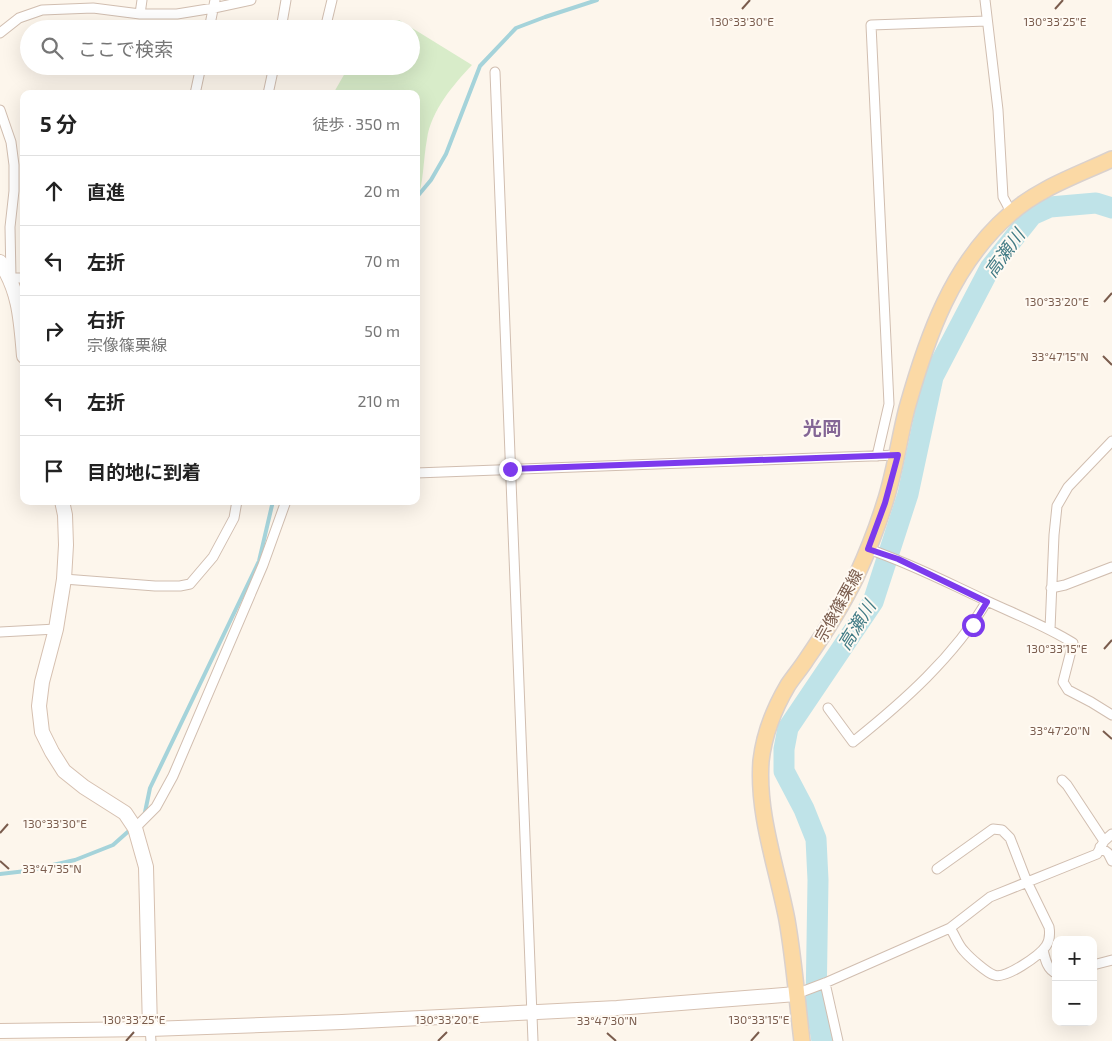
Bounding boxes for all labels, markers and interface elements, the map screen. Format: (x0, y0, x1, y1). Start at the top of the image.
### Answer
text: 130°33'30"E (710, 14, 774, 28)
text: 130°33'25"E (1023, 14, 1087, 28)
search box (20, 20, 420, 75)
icon: search (38, 34, 66, 62)
text: ここで検索 (78, 37, 173, 60)
text: 5 分 (40, 111, 77, 136)
text: 徒歩 · 350 m (312, 114, 400, 133)
icon: ahead (40, 177, 68, 205)
text: 直進 (87, 180, 125, 203)
text: 20 m (364, 181, 400, 200)
water label: 高瀬川 (979, 223, 1030, 281)
icon: left (40, 247, 68, 275)
text: 左折 (87, 250, 125, 273)
text: 70 m (365, 251, 400, 270)
text: 130°33'20"E (1025, 294, 1089, 308)
text: 右折 (87, 308, 125, 331)
icon: right (40, 317, 68, 345)
text: 50 m (364, 321, 400, 340)
text: 宗像篠栗線 (87, 335, 167, 354)
text: 33°47'15"N (1031, 349, 1089, 363)
icon: left (40, 387, 68, 415)
text: 左折 (87, 390, 125, 413)
text: 210 m (357, 391, 400, 410)
district label: 光岡 (803, 416, 841, 439)
icon: arrive (40, 457, 68, 485)
route end (499, 458, 522, 481)
text: 目的地に到着 (87, 460, 201, 483)
street label: 宗像篠栗線 (810, 565, 866, 645)
water label: 高瀬川 (832, 595, 881, 654)
route start (962, 614, 985, 637)
text: 130°33'15"E (1026, 641, 1088, 655)
text: 33°47'20"N (1030, 723, 1090, 737)
text: 130°33'30"E (23, 816, 87, 830)
text: 33°47'35"N (22, 861, 82, 875)
map controls (1052, 936, 1097, 1026)
button: + (1052, 936, 1097, 981)
button: − (1052, 981, 1097, 1026)
text: 130°33'25"E (102, 1012, 166, 1026)
text: 130°33'20"E (415, 1012, 479, 1026)
text: 130°33'15"E (728, 1012, 790, 1026)
text: 33°47'30"N (577, 1013, 637, 1027)

